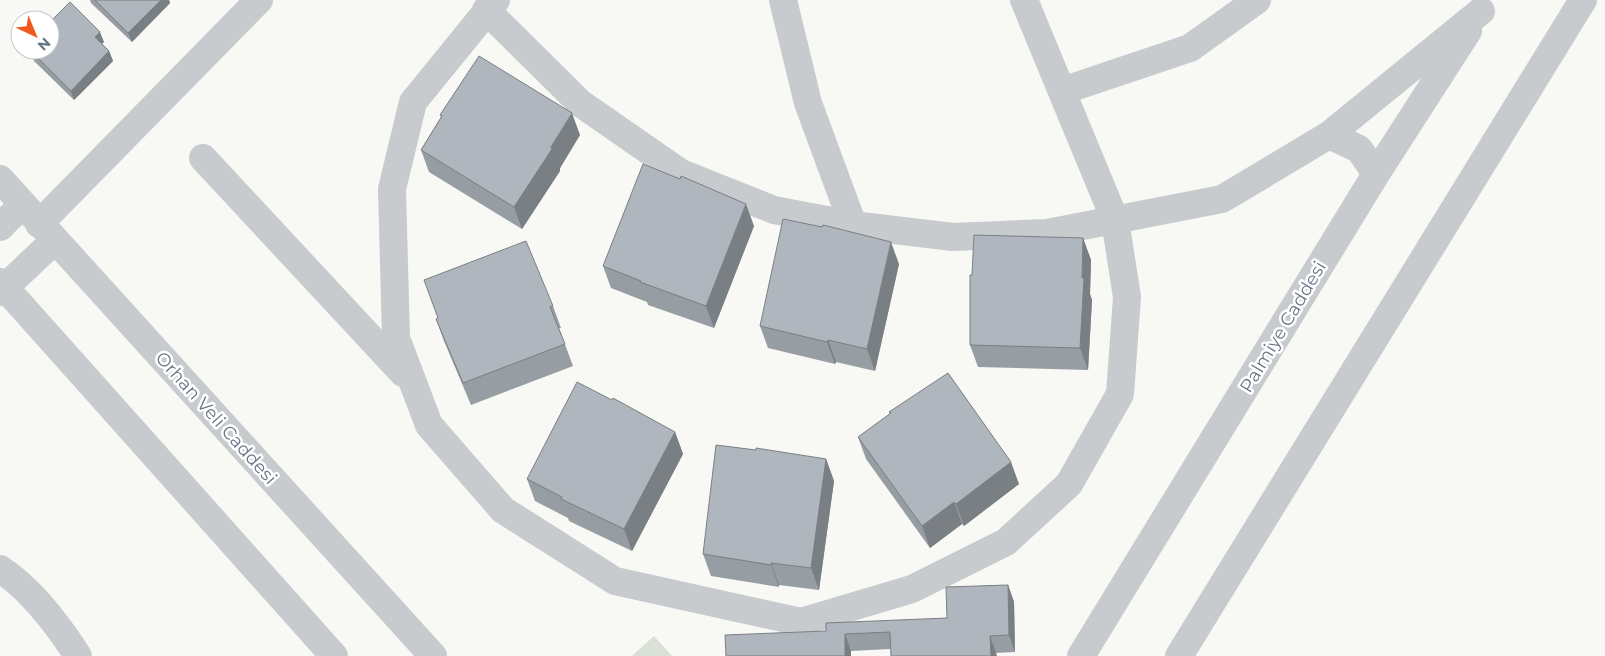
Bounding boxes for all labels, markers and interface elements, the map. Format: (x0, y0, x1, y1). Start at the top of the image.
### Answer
north arrow (10, 10, 60, 60)
text: N (34, 34, 54, 55)
street label: Palmiye Caddesi (1235, 257, 1331, 397)
street label: Orhan Veli Caddesi (151, 347, 281, 489)

